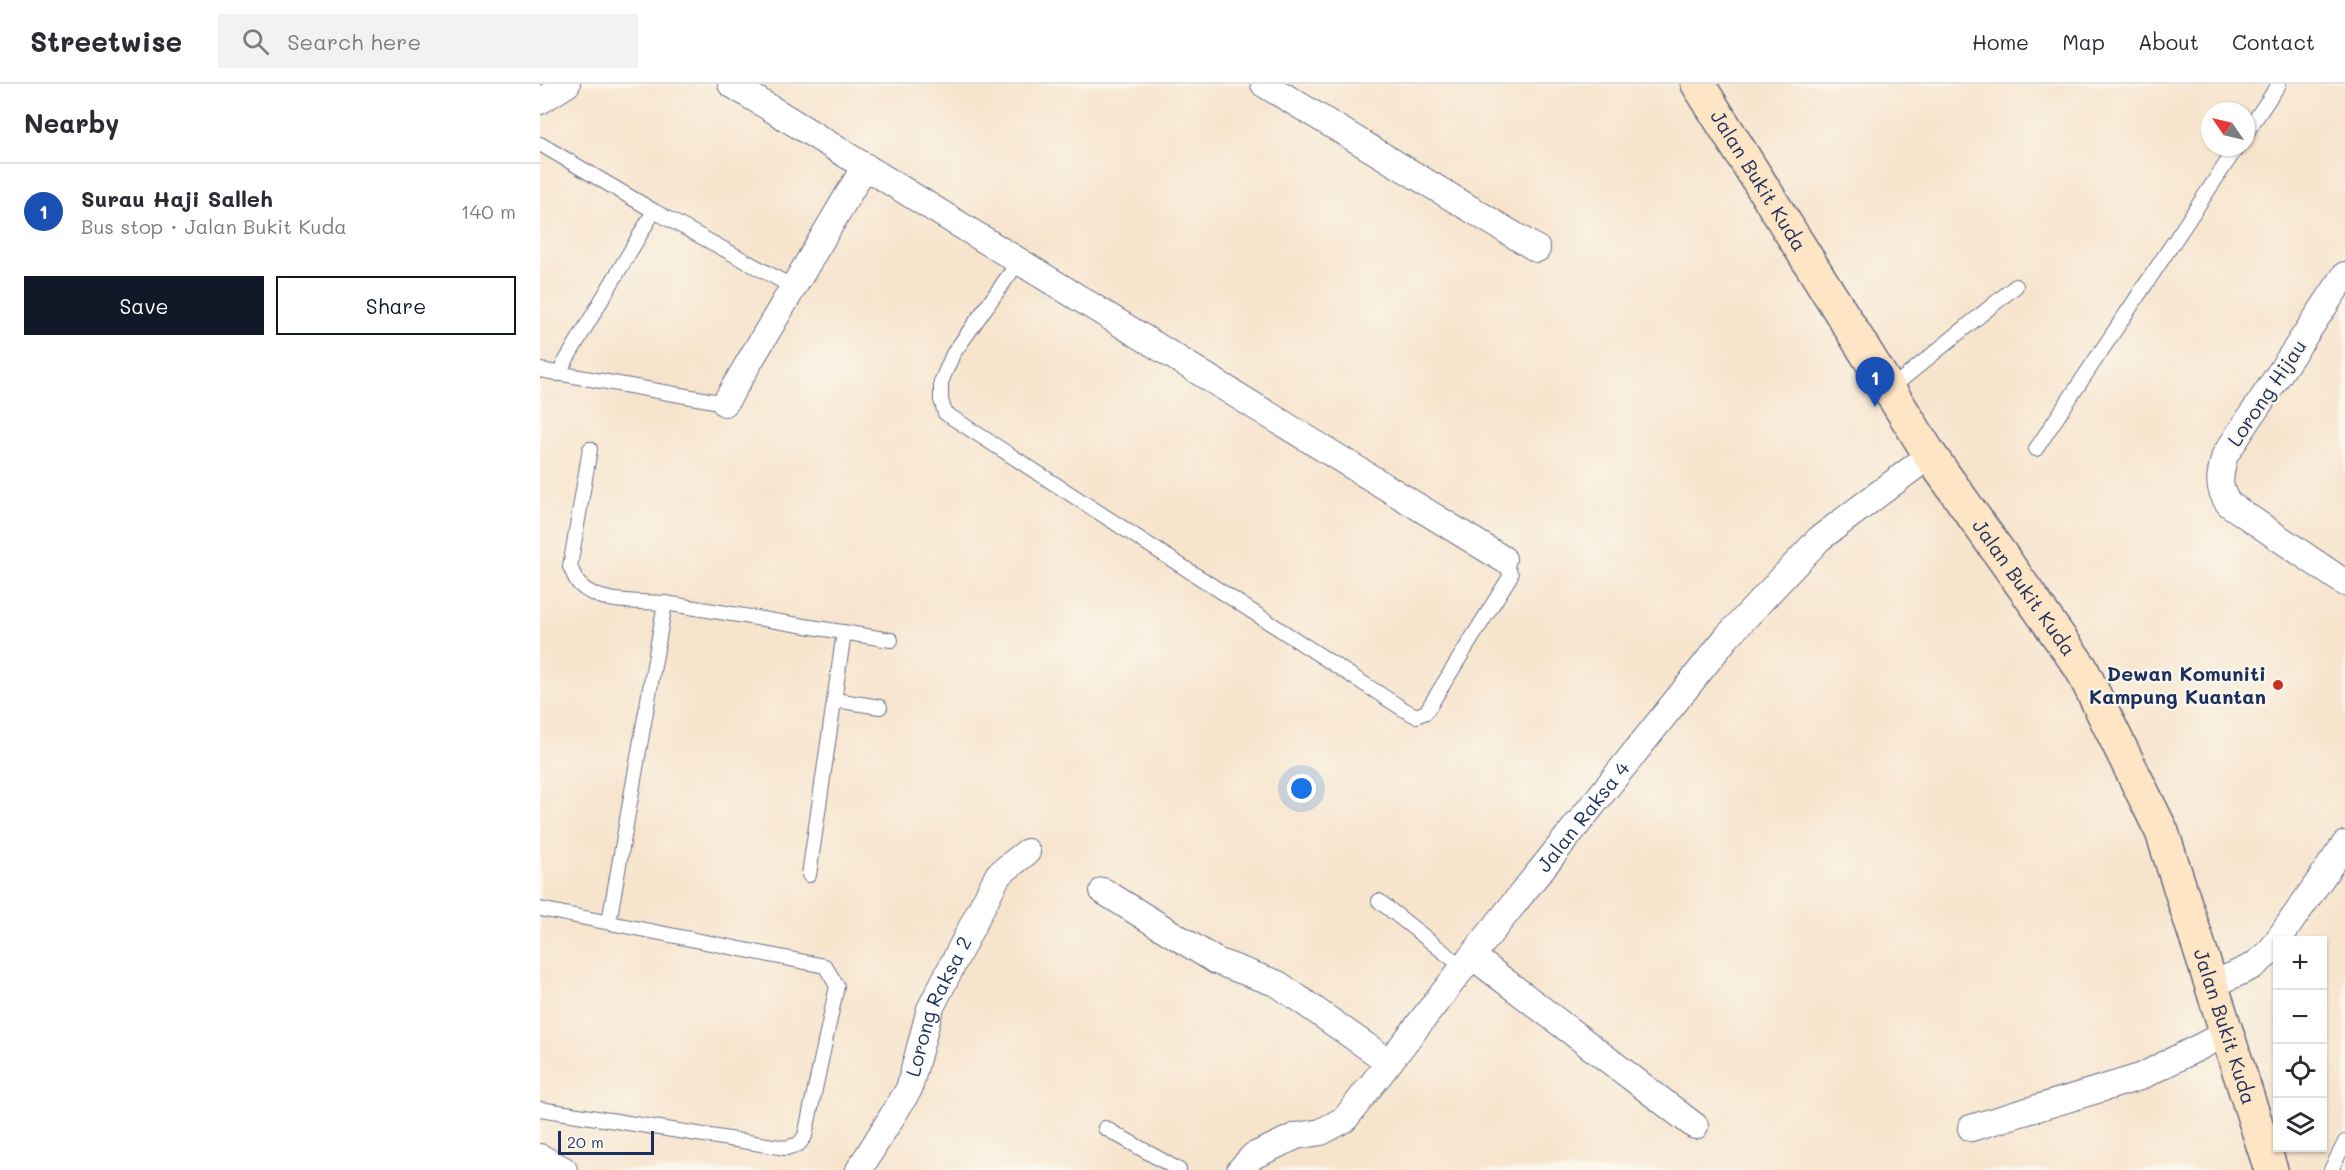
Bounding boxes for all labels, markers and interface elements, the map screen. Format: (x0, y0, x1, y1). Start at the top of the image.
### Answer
search box (218, 14, 638, 68)
text: Streetwise (30, 23, 182, 59)
icon: search (239, 25, 272, 58)
text: Search here (287, 27, 421, 56)
text: Home (1972, 28, 2029, 55)
text: Map (2062, 28, 2105, 55)
text: About (2138, 28, 2199, 55)
text: Contact (2232, 28, 2315, 55)
north arrow (2201, 102, 2255, 156)
street label: Jalan Bukit Kuda (1705, 105, 1813, 256)
text: Nearby (24, 106, 119, 140)
text: Surau Haji Salleh (81, 184, 273, 213)
text: 1 (39, 198, 48, 224)
text: 140 m (461, 198, 516, 224)
text: Bus stop · Jalan Bukit Kuda (81, 213, 347, 239)
button: Save (24, 276, 264, 335)
button: Share (276, 276, 516, 335)
street label: Lorong Hijau (2221, 334, 2312, 451)
pin: 1 (1856, 358, 1894, 407)
street label: Jalan Bukit Kuda (1967, 513, 2082, 661)
place label: Dewan Komuniti Kampung Kuantan (2089, 660, 2266, 709)
marker: Dewan Komuniti Kampung Kuantan (2271, 678, 2285, 692)
street label: Jalan Raksa 4 (1530, 755, 1635, 877)
your location (1287, 774, 1316, 803)
street label: Lorong Raksa 2 (899, 932, 977, 1079)
map controls (2273, 936, 2327, 1152)
button: + (2273, 936, 2327, 990)
street label: Jalan Bukit Kuda (2188, 945, 2263, 1107)
button: − (2273, 990, 2327, 1044)
button: locate (2273, 1044, 2327, 1098)
button: layers (2273, 1098, 2327, 1152)
scale bar (558, 1128, 654, 1156)
text: 20 m (567, 1131, 604, 1152)

